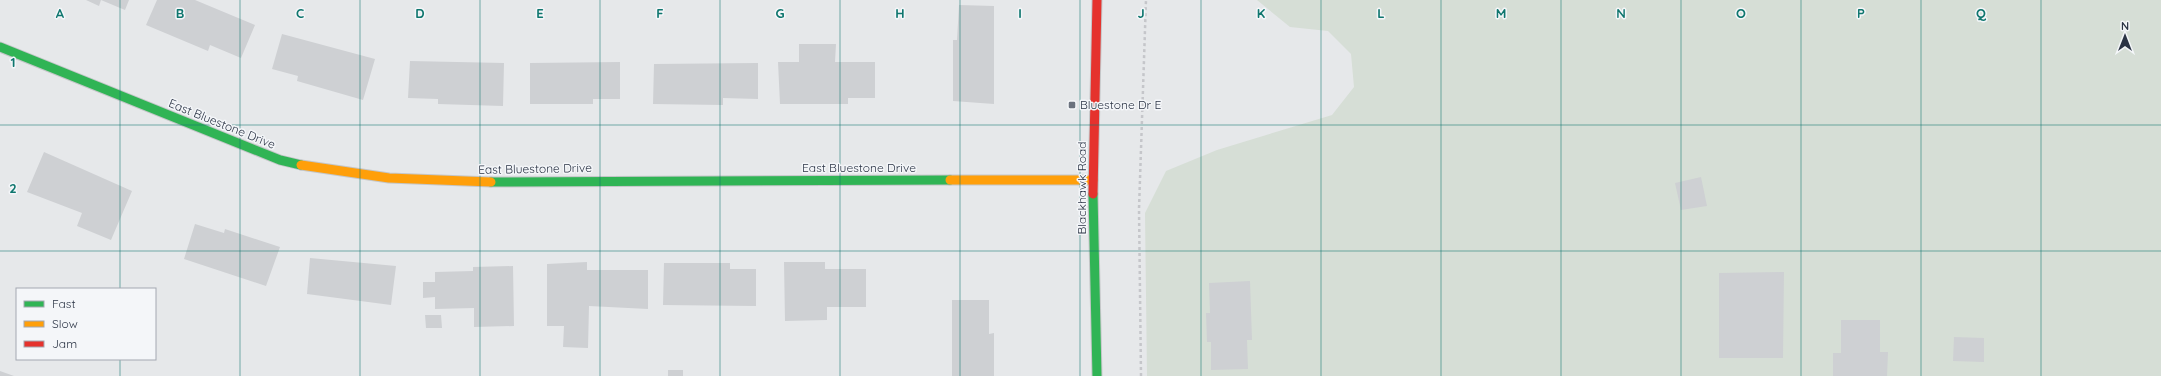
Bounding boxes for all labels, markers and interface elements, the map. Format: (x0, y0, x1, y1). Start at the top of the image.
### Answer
text: A (56, 5, 65, 21)
text: B (176, 5, 184, 21)
text: C (296, 5, 304, 21)
text: D (415, 5, 425, 21)
text: E (536, 5, 544, 21)
text: F (656, 5, 664, 21)
text: G (775, 5, 785, 21)
text: H (895, 5, 905, 21)
text: I (1018, 5, 1022, 21)
text: J (1137, 5, 1145, 21)
text: K (1257, 5, 1266, 21)
text: L (1377, 5, 1385, 21)
text: M (1496, 5, 1506, 21)
text: N (1616, 5, 1626, 21)
text: O (1736, 5, 1746, 21)
text: P (1857, 5, 1865, 21)
text: Q (1976, 5, 1987, 21)
north arrow (2105, 16, 2145, 56)
text: N (2121, 19, 2129, 33)
text: 1 (10, 54, 16, 70)
street label: East Bluestone Drive (167, 95, 278, 152)
place label: Bluestone Dr E (1080, 97, 1161, 112)
marker: Bluestone Dr E (1067, 100, 1077, 110)
street label: Blackhawk Road (1074, 142, 1089, 234)
street label: East Bluestone Drive (478, 160, 592, 177)
street label: East Bluestone Drive (802, 160, 916, 175)
text: 2 (9, 180, 17, 196)
legend (16, 288, 156, 360)
text: Fast (52, 296, 76, 311)
text: Slow (52, 316, 78, 331)
text: Jam (52, 336, 77, 351)

